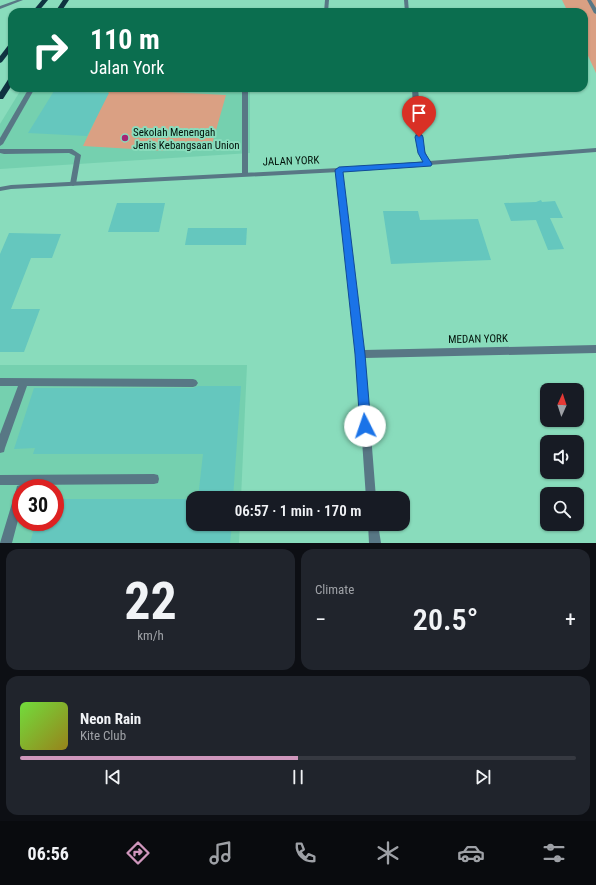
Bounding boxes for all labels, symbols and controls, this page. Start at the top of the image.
text: 110 m [90,23,160,56]
icon: right [24,24,76,76]
text: Jalan York [90,57,164,78]
pin [402,96,436,137]
icon: arrive [408,102,430,124]
place label: Sekolah Menengah Jenis Kebangsaan Union [133,126,240,152]
marker: Sekolah Menengah Jenis Kebangsaan Union [120,133,130,143]
street label: JALAN YORK [262,154,320,168]
street label: MEDAN YORK [448,332,508,346]
north arrow [540,383,584,427]
map controls [540,383,584,531]
position arrow [344,405,386,447]
button: sound [540,435,584,479]
speed limit sign: 30 [12,479,64,531]
button: search [540,487,584,531]
text: 06:57 · 1 min · 170 m [235,502,361,520]
text: 22 [124,571,177,632]
text: Climate [315,582,354,597]
text: 20.5° [413,602,478,637]
text: − [315,607,326,632]
text: + [565,607,576,632]
text: km/h [137,628,164,643]
text: Neon Rain [80,710,141,728]
text: Kite Club [80,728,126,743]
icon: previous [102,766,124,788]
icon: pause [287,766,309,788]
icon: next [472,766,494,788]
icon: directions [124,839,152,867]
icon: music [207,839,235,867]
icon: phone [291,839,319,867]
icon: climate [374,839,402,867]
icon: car [457,839,485,867]
icon: filters [540,839,568,867]
text: 06:56 [28,843,69,864]

